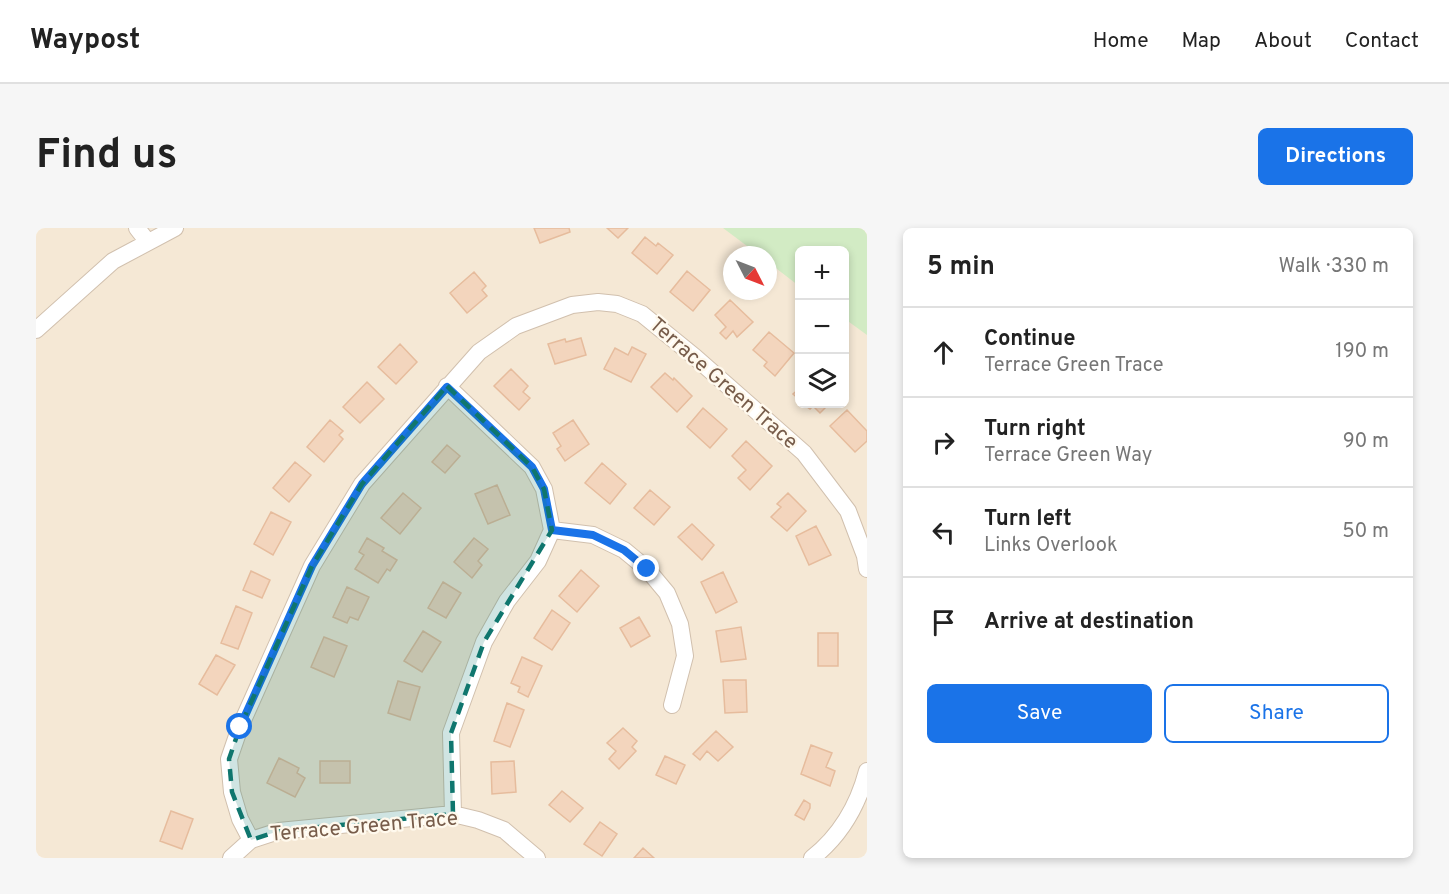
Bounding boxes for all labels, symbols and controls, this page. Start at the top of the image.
text: Waypost [30,23,140,59]
text: Home [1093,28,1149,55]
text: Map [1182,28,1221,55]
text: About [1254,28,1312,55]
text: Contact [1345,28,1419,55]
button: Directions [1258,128,1413,185]
text: Find us [36,130,177,183]
north arrow [723,246,777,300]
map controls [795,246,849,408]
button: + [795,246,849,300]
text: 5 min [927,251,995,284]
text: Walk · 330 m [1279,254,1389,280]
button: − [795,300,849,354]
street label: Terrace Green Trace [643,312,803,456]
text: Continue [984,326,1075,353]
icon: ahead [927,336,960,369]
text: 190 m [1335,339,1389,365]
text: Terrace Green Trace [984,353,1164,379]
button: layers [795,354,849,408]
text: Turn right [984,416,1086,443]
icon: right [927,426,960,459]
text: 90 m [1343,429,1389,455]
text: Terrace Green Way [984,443,1152,469]
text: Turn left [984,506,1072,533]
icon: left [927,516,960,549]
text: 50 m [1342,519,1389,545]
text: Links Overlook [984,533,1118,559]
route end [633,555,659,581]
icon: arrive [927,606,960,639]
text: Arrive at destination [984,609,1194,636]
button: Save [927,684,1152,743]
button: Share [1164,684,1389,743]
route start [226,713,252,739]
street label: Terrace Green Trace [269,805,459,849]

